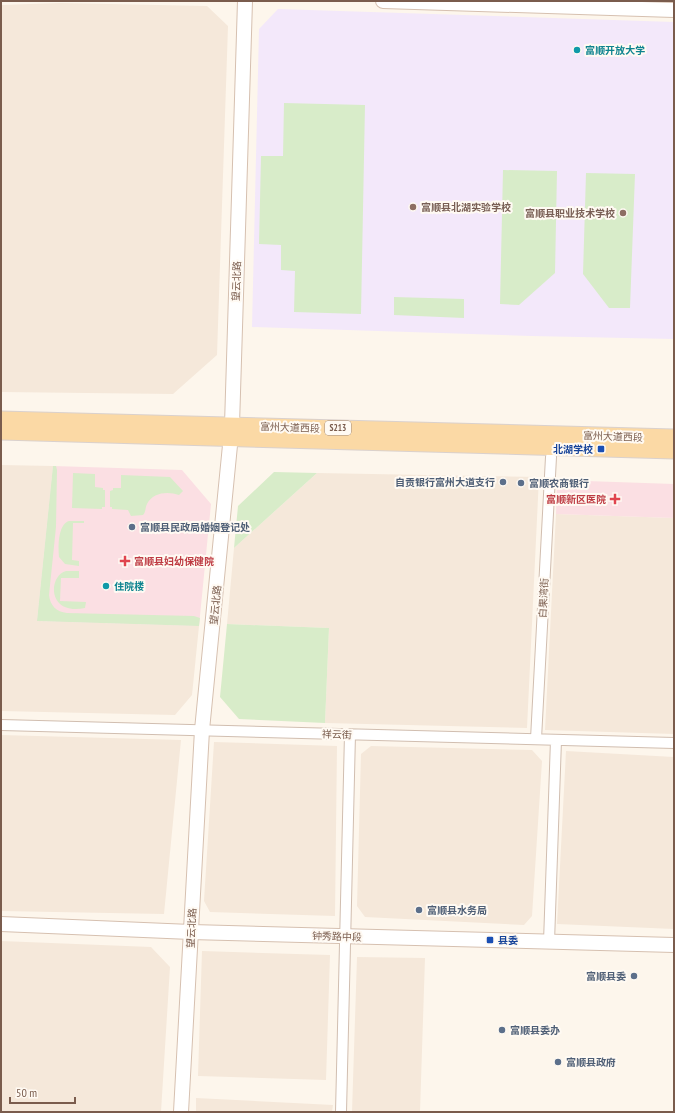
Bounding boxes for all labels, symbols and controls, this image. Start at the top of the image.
place label: 富顺开放大学 [585,44,645,57]
marker: 富顺开放大学 [572,45,582,55]
place label: 富顺县北湖实验学校 [421,201,511,214]
marker: 富顺县北湖实验学校 [408,202,418,212]
place label: 富顺县职业技术学校 [525,207,615,220]
marker: 富顺县职业技术学校 [618,208,628,218]
street label: 望云北路 [229,261,244,301]
street label: 富州大道西段 [260,420,320,435]
road number: S213 [325,421,351,435]
street label: 富州大道西段 [583,429,643,444]
place label: 北湖学校 [553,443,593,456]
marker: 北湖学校 [596,444,606,454]
place label: 自贡银行富州大道支行 [395,476,495,489]
marker: 自贡银行富州大道支行 [498,477,508,487]
place label: 富顺农商银行 [529,477,589,490]
marker: 富顺农商银行 [516,478,526,488]
place label: 富顺新区医院 [546,493,606,506]
marker: 富顺新区医院 [609,493,621,505]
place label: 富顺县民政局婚姻登记处 [140,521,250,534]
marker: 富顺县民政局婚姻登记处 [127,522,137,532]
marker: 富顺县妇幼保健院 [119,555,131,567]
place label: 富顺县妇幼保健院 [134,555,214,568]
street label: 白果湾街 [536,578,551,618]
place label: 住院楼 [114,580,144,593]
marker: 住院楼 [101,581,111,591]
street label: 望云北路 [207,584,224,626]
street label: 祥云街 [322,727,352,742]
place label: 富顺县水务局 [427,904,487,917]
marker: 富顺县水务局 [414,905,424,915]
street label: 望云北路 [184,908,199,948]
street label: 钟秀路中段 [312,929,362,944]
place label: 县委 [498,934,518,947]
marker: 县委 [485,935,495,945]
place label: 富顺县委 [586,970,626,983]
marker: 富顺县委 [629,971,639,981]
place label: 富顺县委办 [510,1024,560,1037]
marker: 富顺县委办 [497,1025,507,1035]
place label: 富顺县政府 [566,1056,616,1069]
marker: 富顺县政府 [553,1057,563,1067]
scale bar [10,1079,75,1105]
text: 50 m [16,1085,37,1100]

